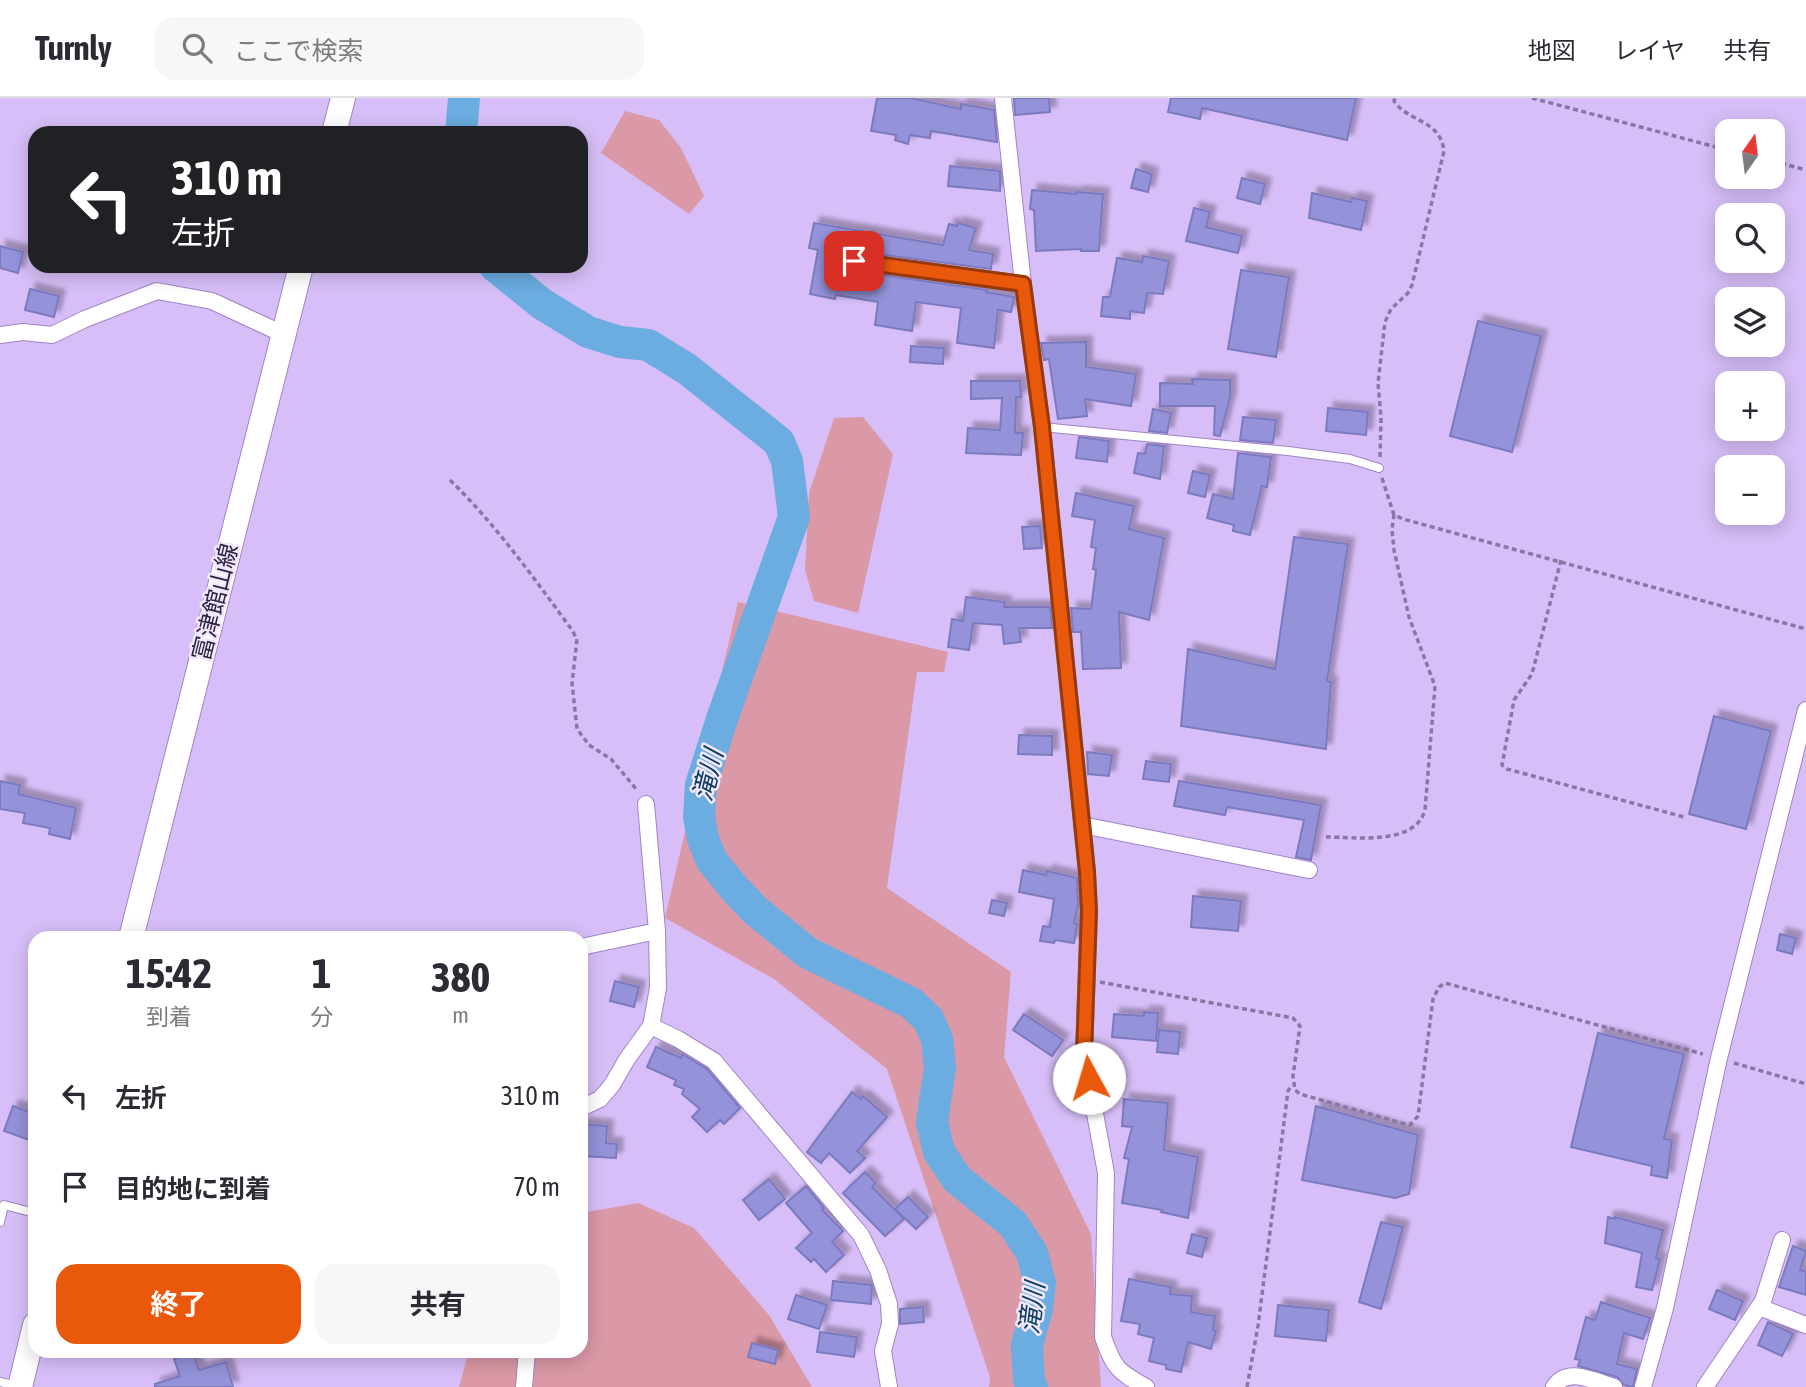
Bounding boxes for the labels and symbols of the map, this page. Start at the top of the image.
north arrow [1715,119,1785,189]
pin [824,231,884,291]
street label: 富津館山線 [187,541,243,663]
water label: 滝川 [687,743,730,804]
position arrow [1052,1041,1126,1115]
water label: 滝川 [1014,1277,1050,1336]

